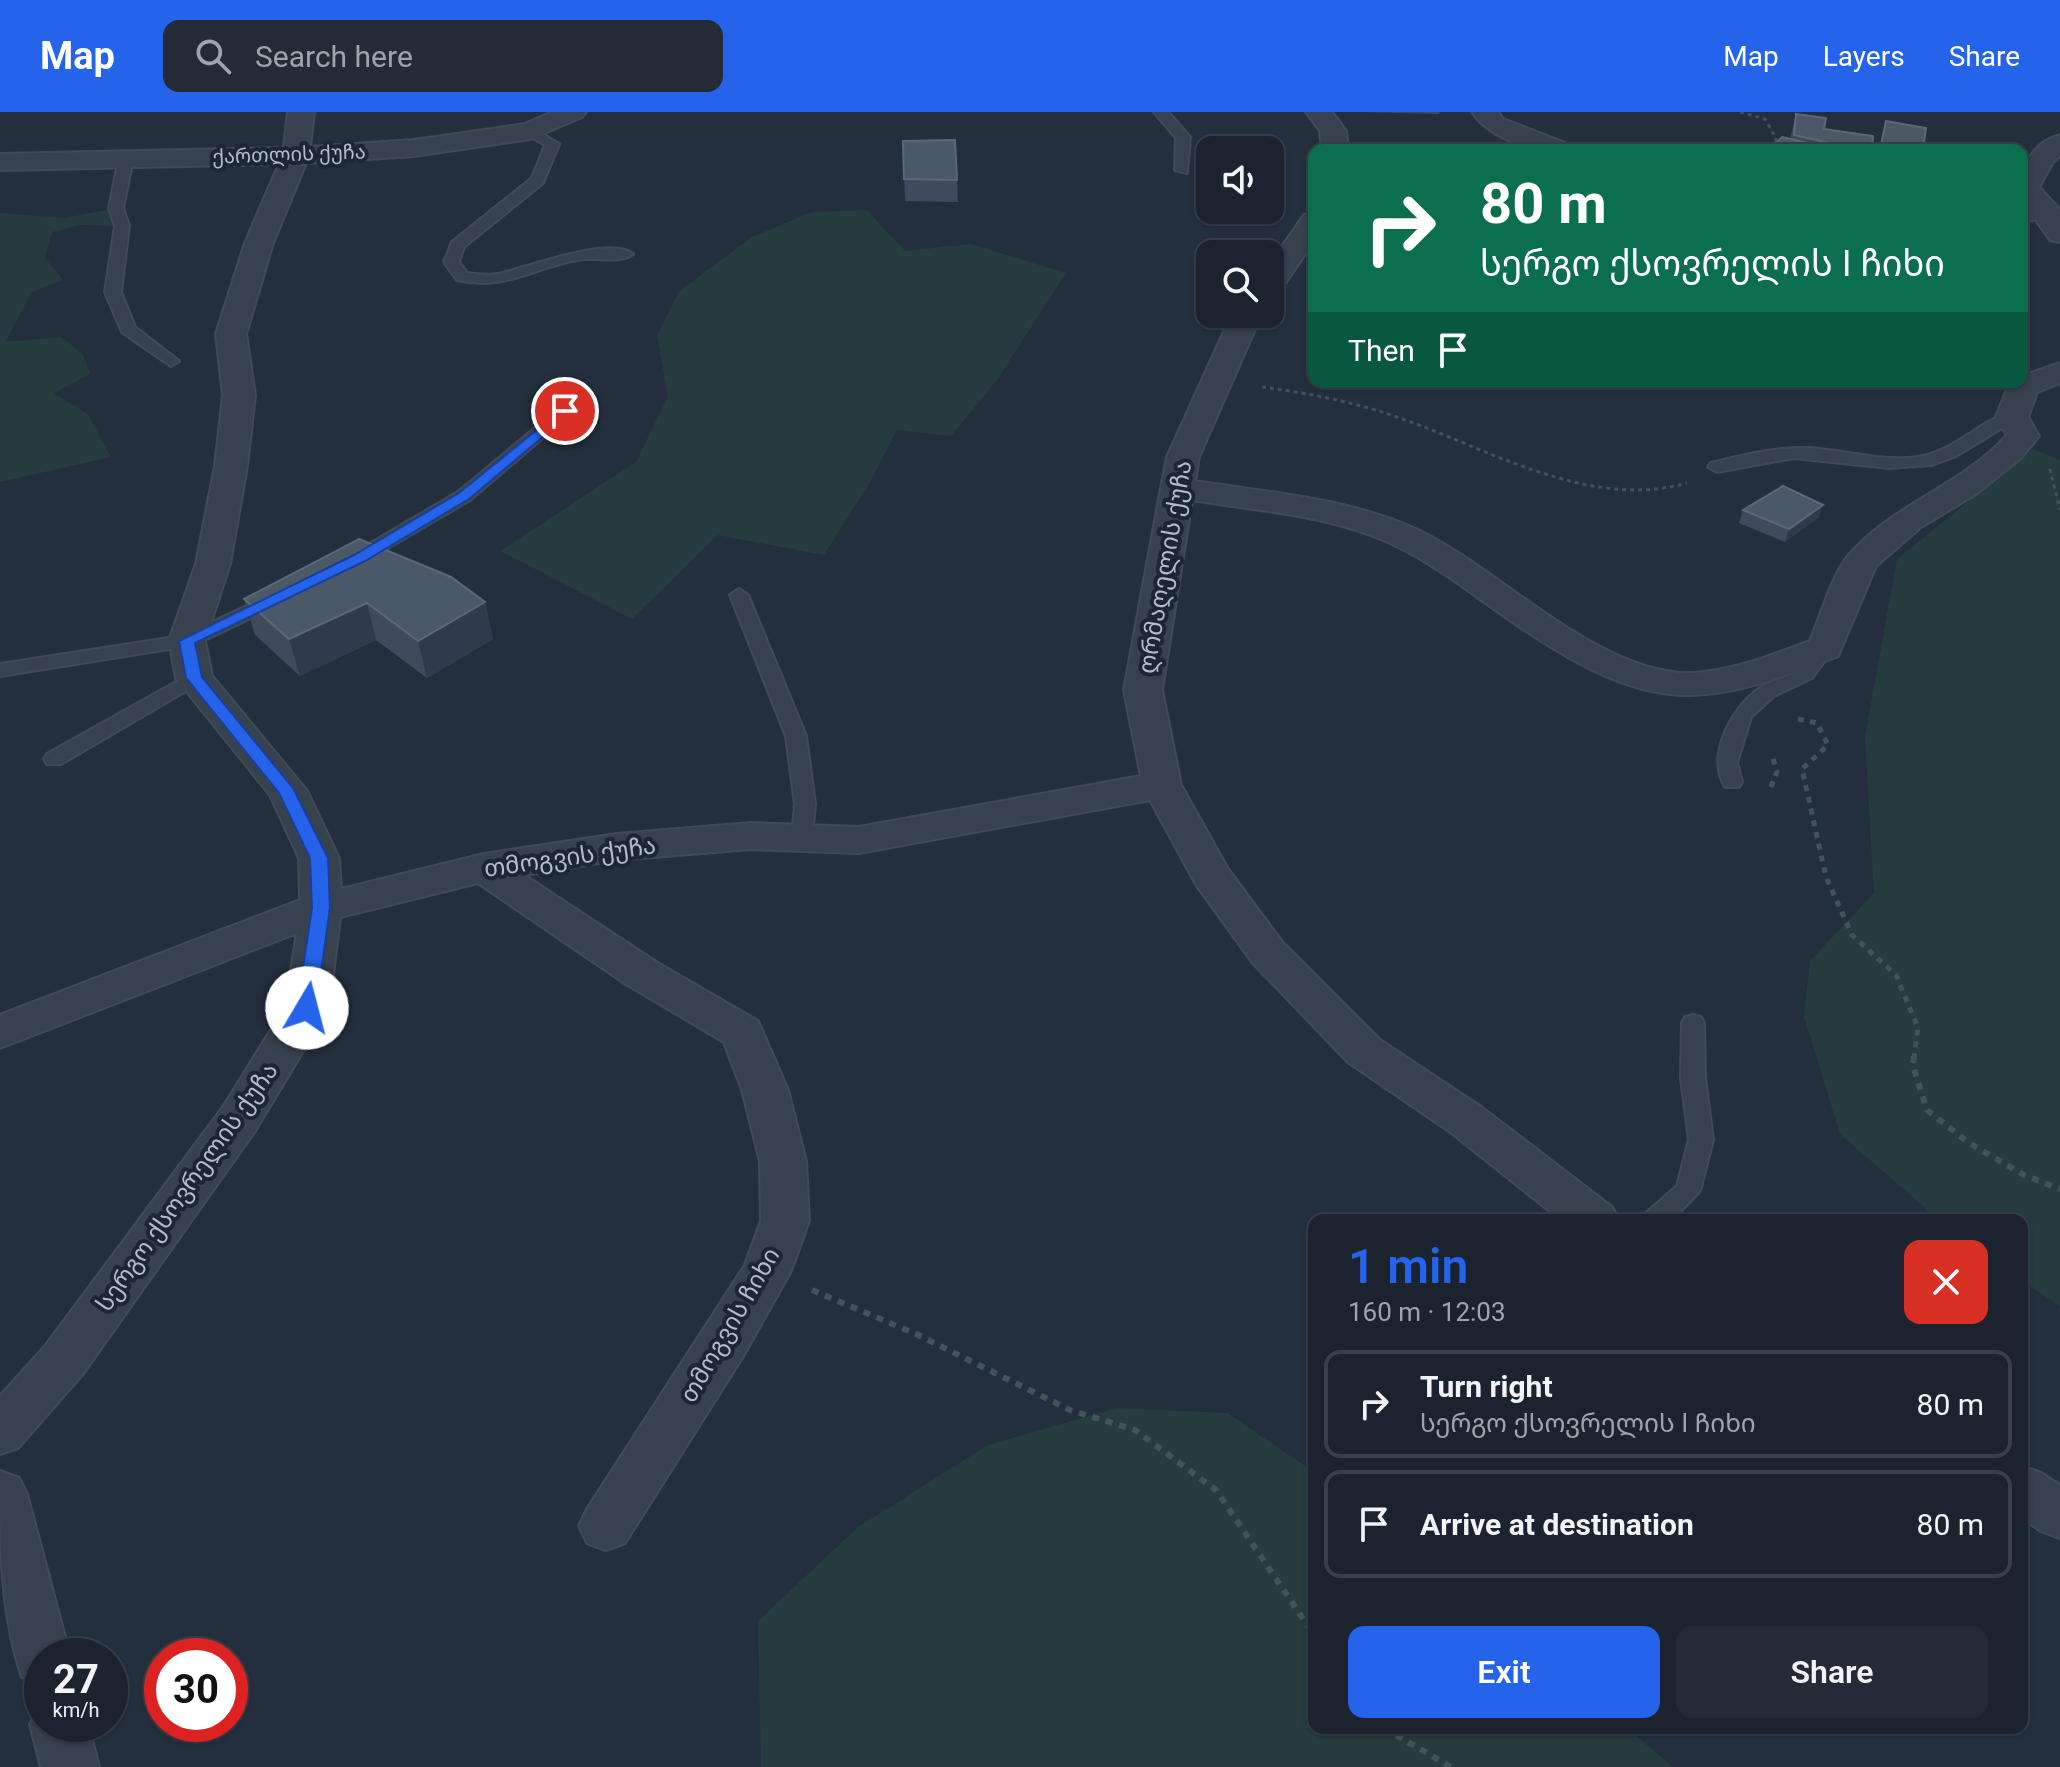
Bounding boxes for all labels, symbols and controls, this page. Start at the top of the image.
search box [163,20,723,92]
text: Map [40,34,115,78]
icon: search [191,34,235,78]
text: Search here [255,39,413,74]
text: Map [1723,40,1779,73]
text: Layers [1823,40,1905,73]
text: Share [1949,40,2020,73]
map controls [1196,136,1284,328]
button: sound [1196,136,1284,224]
street label: ქართლის ქუჩა [212,139,366,170]
text: 80 m [1480,171,1607,237]
icon: right [1348,176,1452,280]
button: search [1196,240,1284,328]
text: სერგო ქსოვრელის I ჩიხი [1480,243,1945,285]
icon: arrive [1431,328,1475,372]
text: Then [1348,333,1415,368]
pin [531,377,599,445]
icon: arrive [543,389,587,433]
street label: ღრმაღელის ქუჩა [1132,458,1199,676]
street label: თმოგვის ქუჩა [482,831,658,883]
position arrow [265,966,349,1050]
street label: სერგო ქსოვრელის ქუჩა [90,1057,284,1317]
text: 1 min [1348,1238,1468,1295]
button: close [1904,1240,1988,1324]
street label: თმოგვის ჩიხი [674,1243,786,1407]
text: 160 m · 12:03 [1348,1297,1506,1327]
text: Turn right [1420,1369,1553,1404]
icon: right [1352,1382,1396,1426]
text: 80 m [1917,1387,1984,1422]
text: სერგო ქსოვრელის I ჩიხი [1420,1408,1756,1438]
icon: arrive [1352,1502,1396,1546]
text: Arrive at destination [1420,1507,1694,1542]
text: 80 m [1917,1507,1984,1542]
button: Exit [1348,1626,1660,1718]
button: Share [1676,1626,1988,1718]
speed limit sign: 30 [144,1638,248,1742]
text: 27 [53,1656,99,1703]
text: km/h [53,1698,99,1722]

